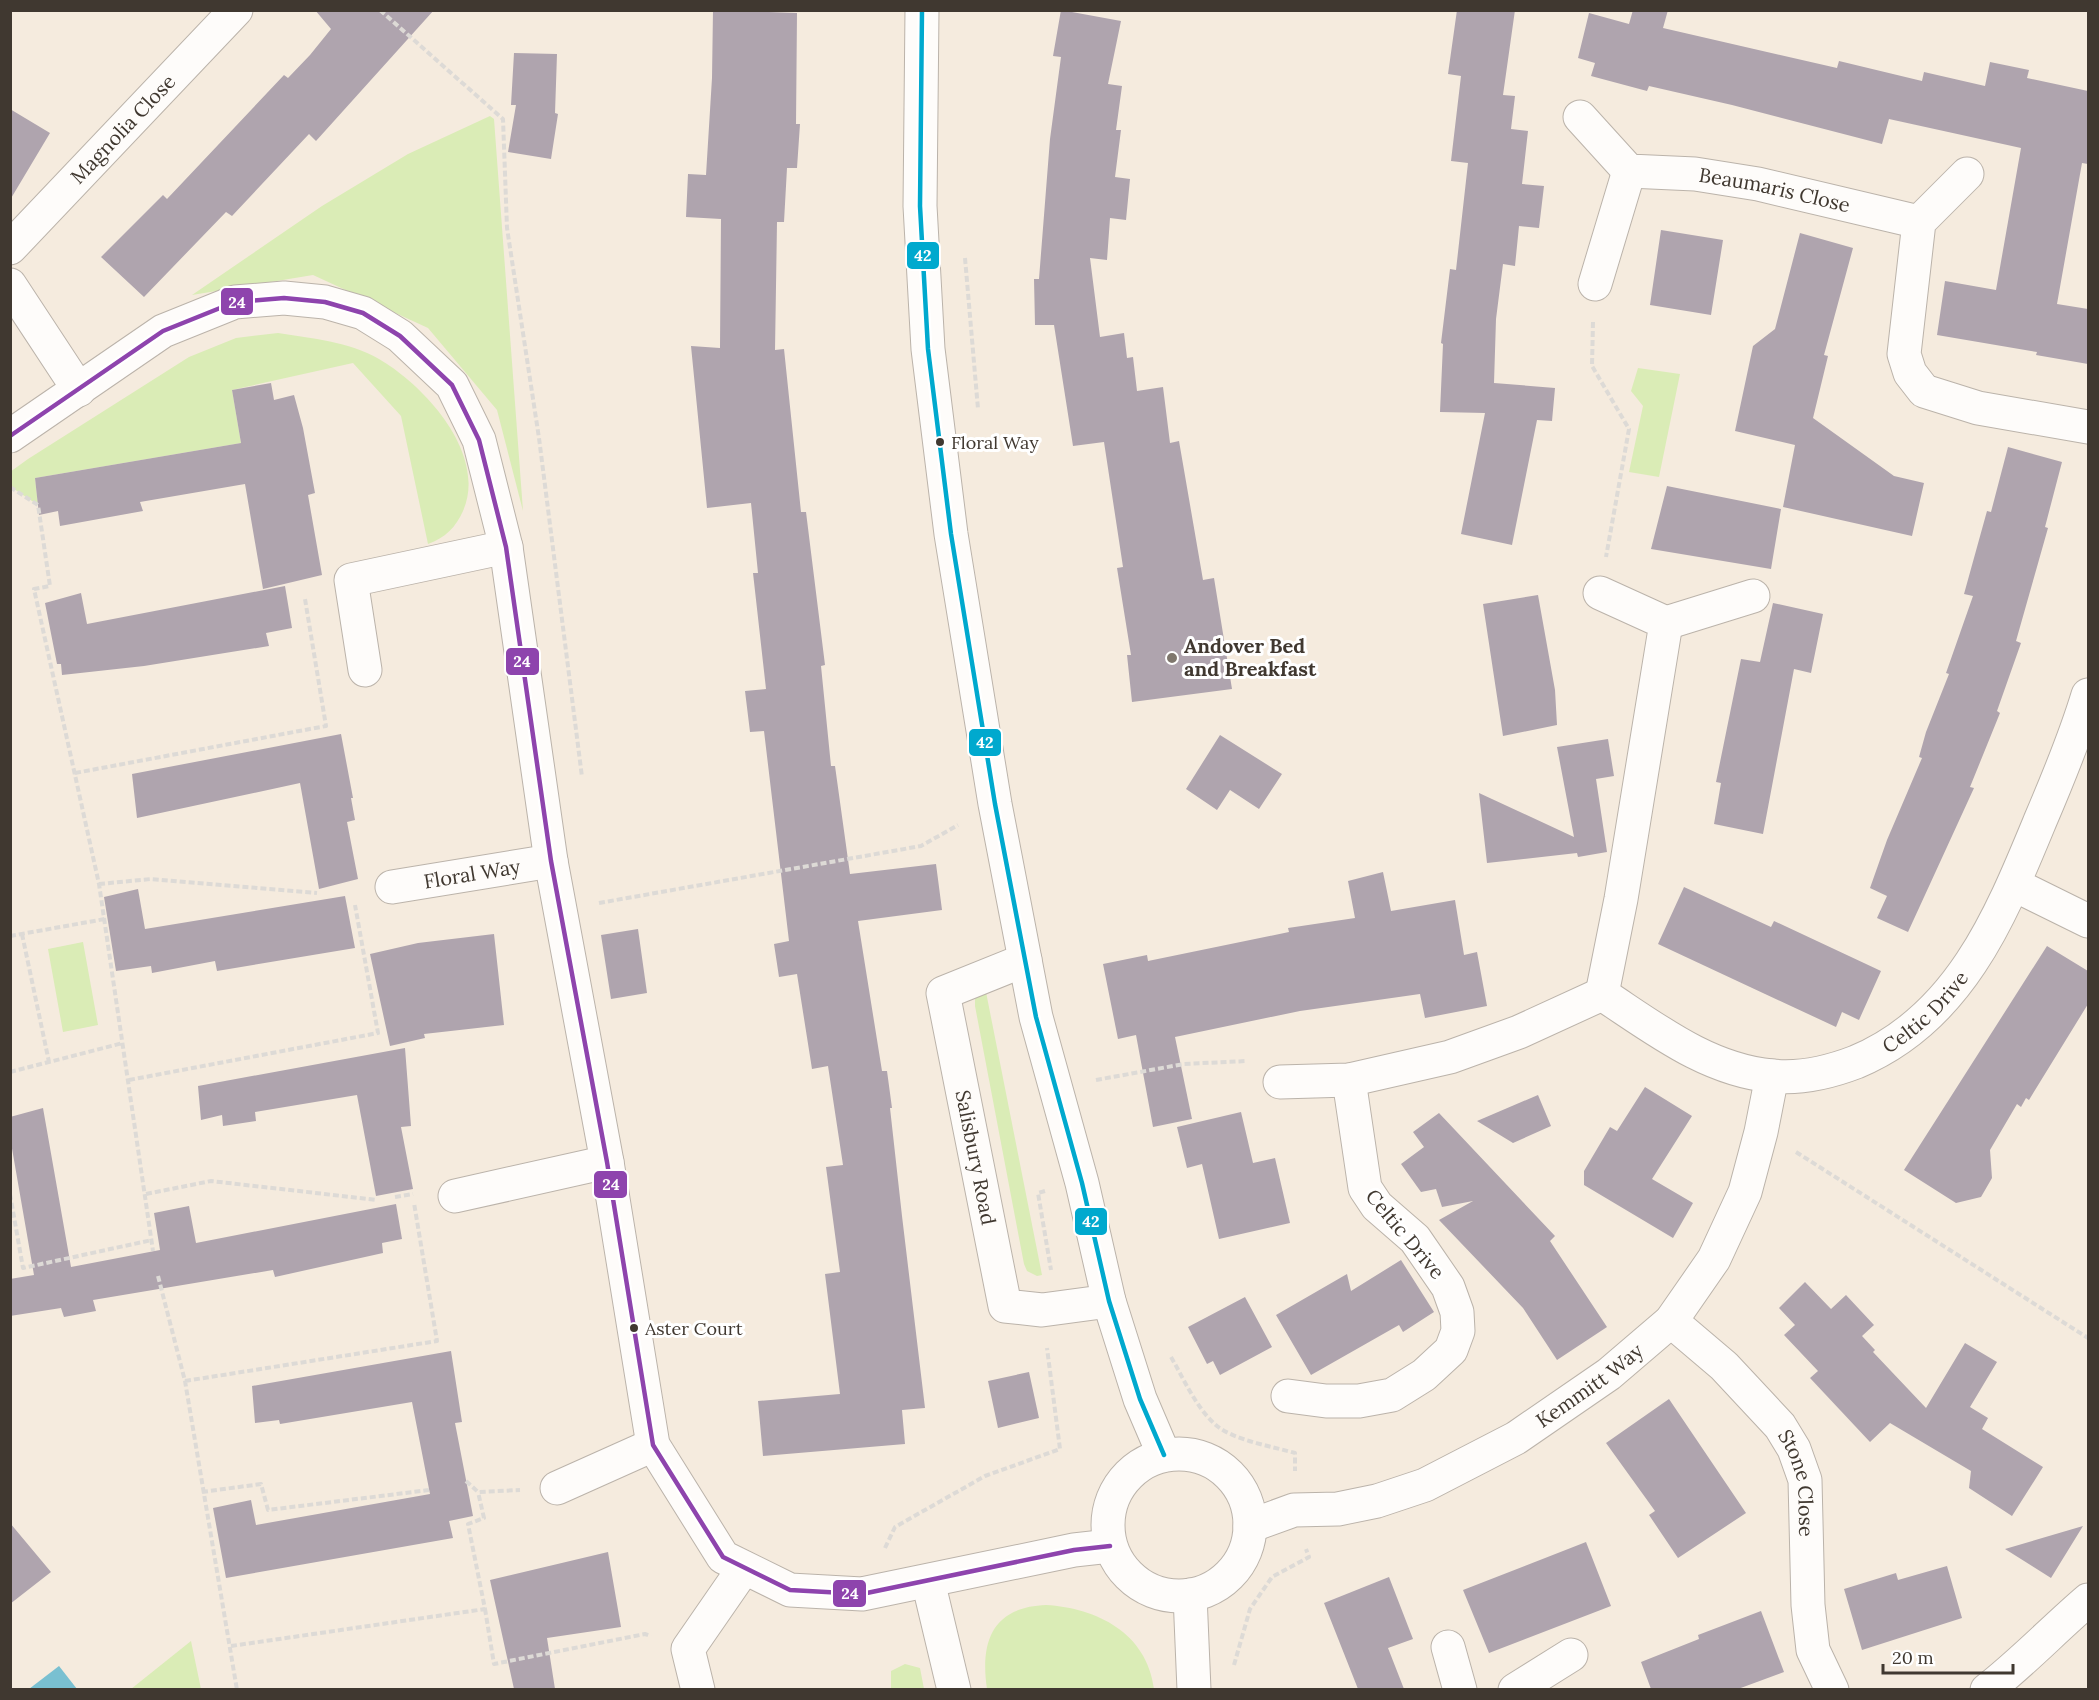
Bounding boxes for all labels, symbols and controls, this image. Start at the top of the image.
street label: Magnolia Close [65,69,180,189]
street label: Beaumaris Close [1697,162,1853,217]
line badge: 42 [906,241,940,270]
text: 42 [914,245,932,265]
line badge: 24 [220,287,254,316]
text: 24 [228,292,246,312]
place label: Floral Way [951,431,1039,454]
marker: Floral Way [934,436,946,448]
place label: Andover Bed and Breakfast [1184,633,1317,681]
line badge: 24 [505,647,540,676]
text: 24 [513,651,531,671]
marker: Andover Bed and Breakfast [1165,651,1179,665]
line badge: 42 [968,728,1002,757]
text: 42 [976,732,994,752]
street label: Floral Way [422,853,522,894]
street label: Celtic Drive [1877,966,1973,1058]
street label: Salisbury Road [951,1088,1002,1227]
line badge: 24 [593,1170,628,1199]
text: 24 [602,1174,620,1194]
street label: Celtic Drive [1361,1184,1450,1284]
line badge: 42 [1074,1207,1108,1236]
text: 42 [1082,1211,1100,1231]
place label: Aster Court [644,1317,743,1340]
marker: Aster Court [628,1322,640,1334]
street label: Kemmitt Way [1531,1337,1648,1433]
street label: Stone Close [1773,1425,1819,1537]
line badge: 24 [832,1579,867,1608]
text: 24 [841,1583,859,1603]
scale bar [1883,1637,2014,1675]
text: 20 m [1892,1646,1934,1669]

